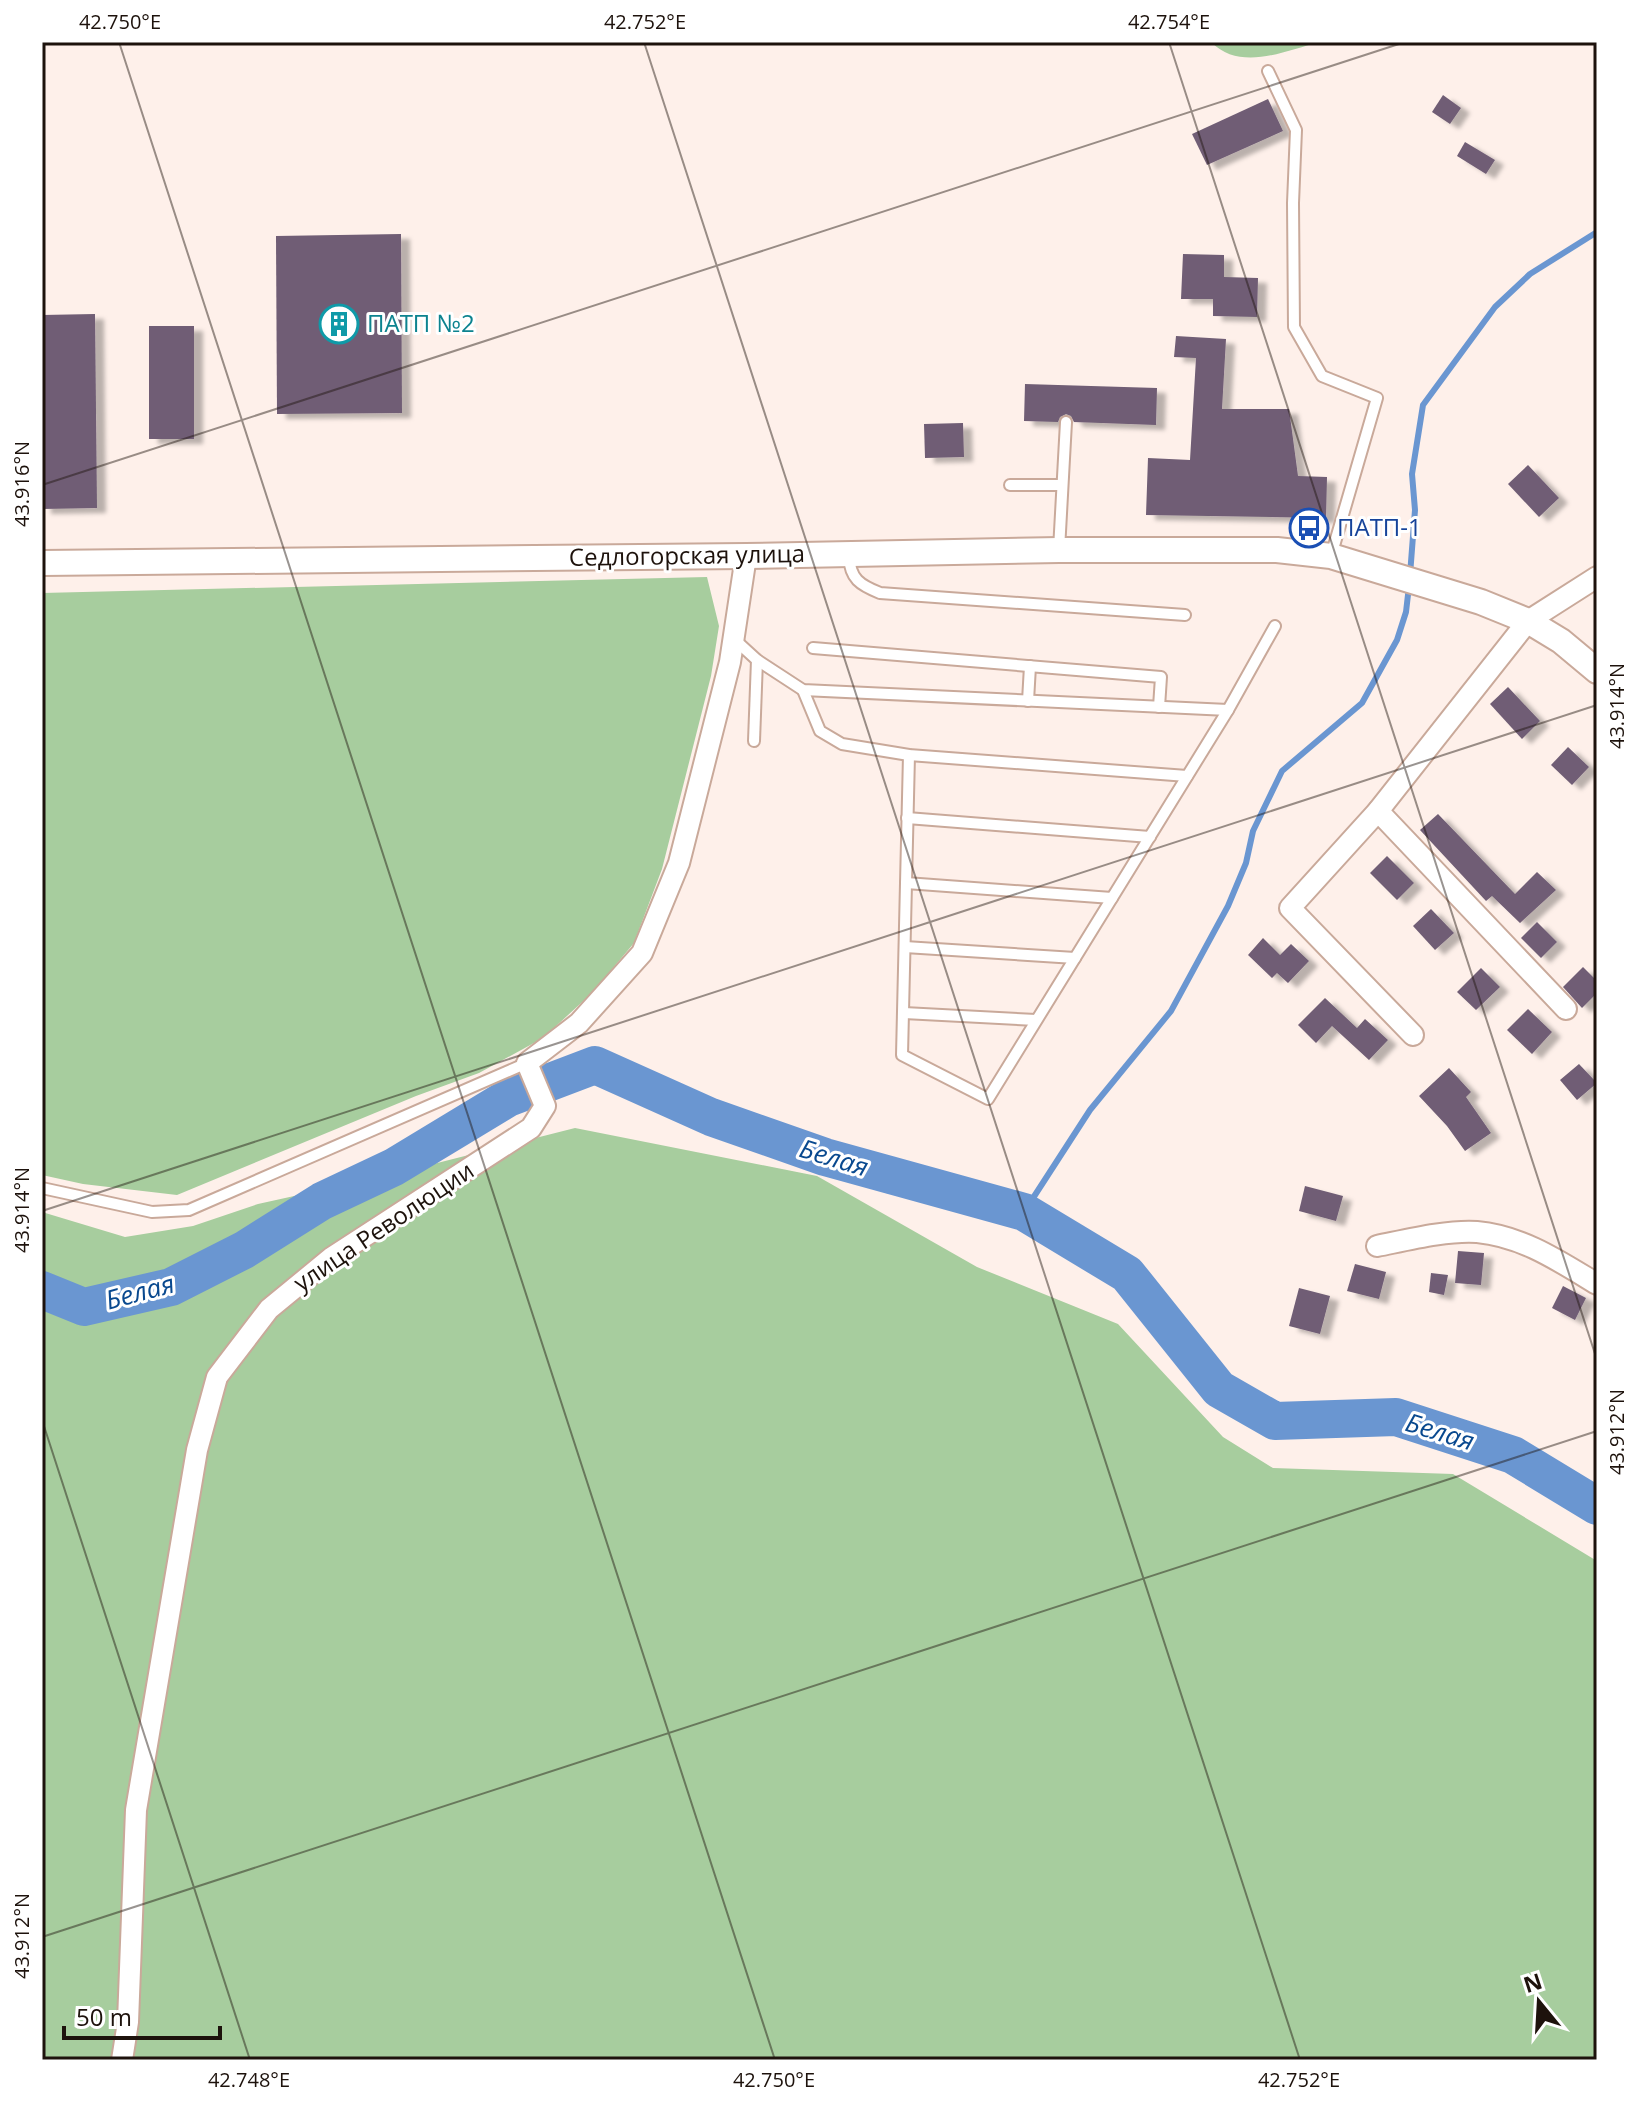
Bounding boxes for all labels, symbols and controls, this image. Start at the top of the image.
text: 42.750°E [79,8,161,35]
text: 42.752°E [604,8,686,35]
text: 42.754°E [1128,8,1210,35]
building icon: ПАТП №2 [318,303,360,345]
place label: ПАТП №2 [367,306,475,339]
text: 43.916°N [8,441,35,527]
bus stop icon: ПАТП-1 [1288,507,1330,549]
place label: ПАТП-1 [1337,510,1422,543]
street label: Седлогорская улица [569,536,805,573]
text: 43.914°N [1603,663,1630,749]
water label: Белая [796,1130,873,1185]
street label: улица Революции [287,1153,480,1298]
text: 43.914°N [8,1167,35,1253]
water label: Белая [101,1265,178,1317]
text: 43.912°N [1603,1389,1630,1475]
water label: Белая [1402,1404,1479,1459]
text: 43.912°N [8,1893,35,1979]
north arrow [1499,1962,1579,2042]
text: N [1519,1965,1546,1999]
scale bar [64,1990,220,2040]
text: 50 m [76,2000,132,2033]
text: 42.748°E [208,2066,290,2093]
text: 42.750°E [733,2066,815,2093]
text: 42.752°E [1258,2066,1340,2093]

